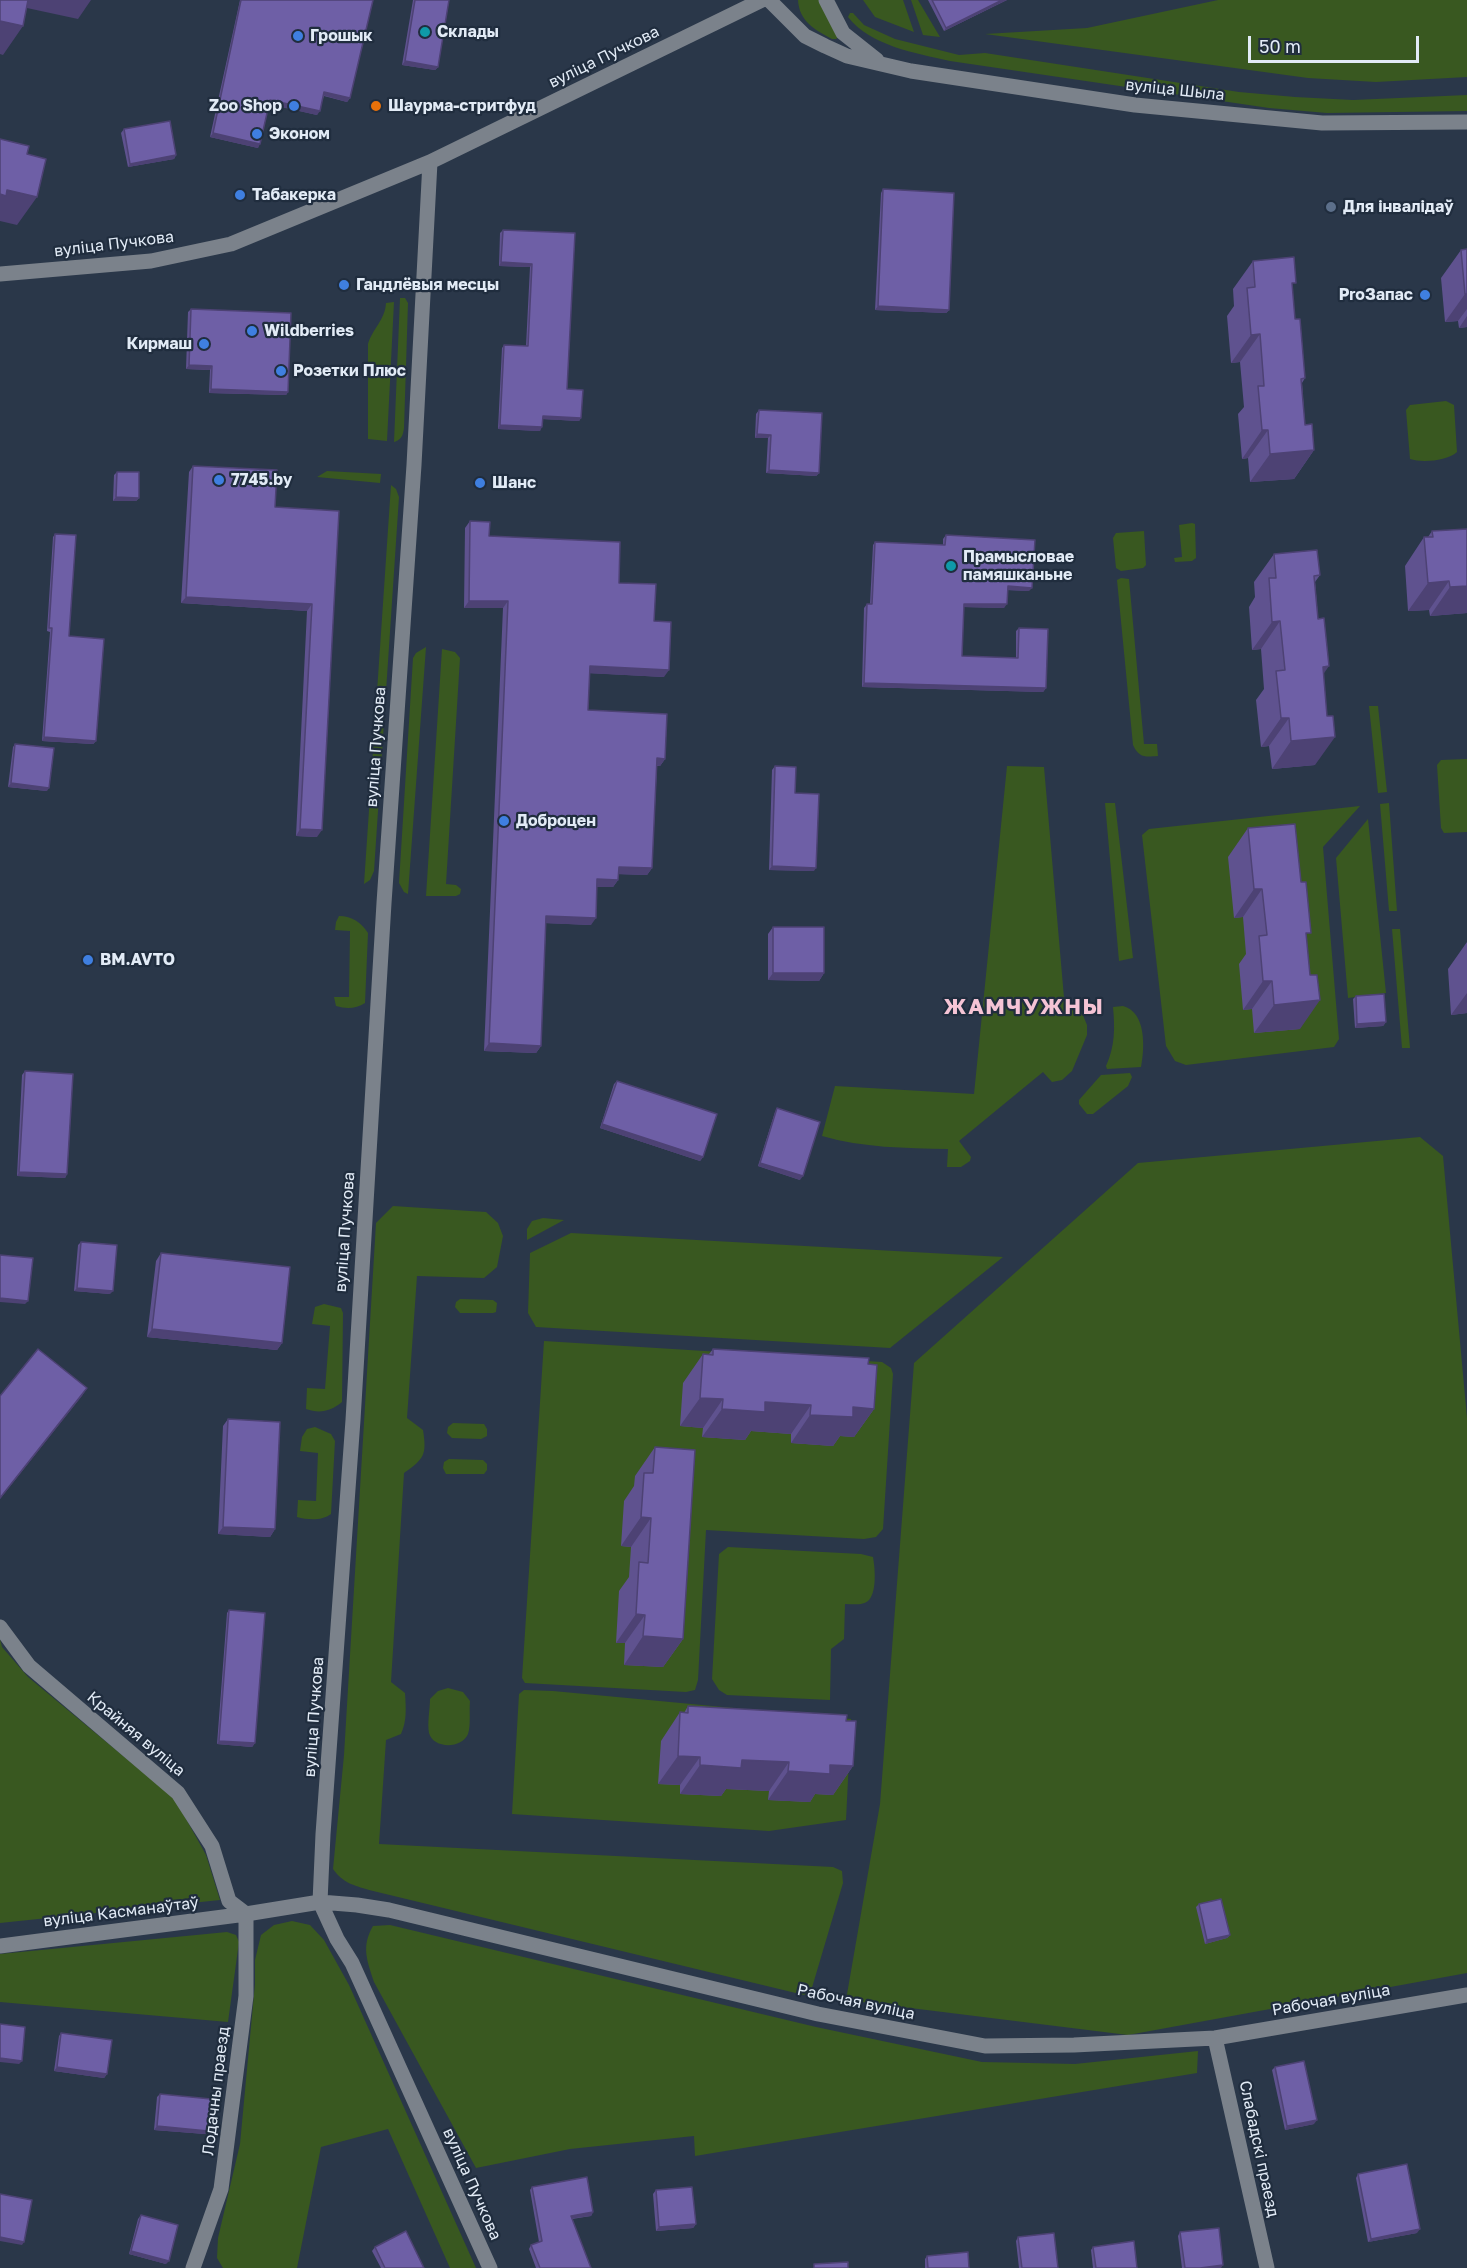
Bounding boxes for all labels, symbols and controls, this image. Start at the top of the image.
place label: Склады [437,22,499,42]
street label: вуліца Пучкова [546,22,662,92]
scale bar [1251,24,1422,62]
marker: Склады [418,25,432,39]
place label: Грошык [310,26,373,46]
marker: Грошык [291,29,305,43]
text: 50 m [1259,35,1301,57]
street label: вуліца Шыла [1124,75,1226,105]
place label: Zoo Shop [209,96,282,116]
place label: Шаурма-стритфуд [388,96,536,116]
marker: Zoo Shop [287,99,301,113]
marker: Шаурма-стритфуд [369,99,383,113]
place label: Эконом [269,124,330,144]
marker: Эконом [250,127,264,141]
place label: Табакерка [252,185,336,205]
marker: Табакерка [233,188,247,202]
place label: Для інвалідаў [1343,197,1454,217]
marker: Для інвалідаў [1324,200,1338,214]
street label: вуліца Пучкова [53,227,175,261]
place label: Гандлёвыя месцы [356,275,499,295]
marker: Гандлёвыя месцы [337,278,351,292]
place label: ProЗапас [1339,285,1413,305]
marker: ProЗапас [1418,288,1432,302]
place label: Wildberries [264,321,354,341]
marker: Wildberries [245,324,259,338]
place label: Кирмаш [126,334,192,354]
marker: Кирмаш [197,337,211,351]
place label: Розетки Плюс [293,361,406,381]
marker: Розетки Плюс [274,364,288,378]
place label: 7745.by [231,470,292,490]
marker: 7745.by [212,473,226,487]
place label: Шанс [492,473,536,493]
marker: Шанс [473,476,487,490]
place label: Прамысловае памяшканьне [963,547,1074,585]
marker: Прамысловае памяшканьне [944,559,958,573]
street label: вуліца Пучкова [362,686,390,808]
place label: Доброцен [516,811,596,831]
marker: Доброцен [497,814,511,828]
place label: BM.AVTO [100,950,175,970]
marker: BM.AVTO [81,953,95,967]
district label: ЖАМЧУЖНЫ [944,994,1104,1020]
street label: вуліца Пучкова [331,1171,359,1293]
street label: вуліца Пучкова [300,1656,328,1778]
street label: Крайняя вуліца [83,1687,189,1781]
street label: вуліца Касманаўтаў [42,1893,200,1931]
street label: Рабочая вуліца [795,1980,917,2024]
street label: Рабочая вуліца [1270,1980,1392,2020]
street label: Лодачны праезд [199,2025,233,2157]
street label: Слабадскі праезд [1235,2079,1283,2219]
street label: вуліца Пучкова [439,2125,505,2243]

